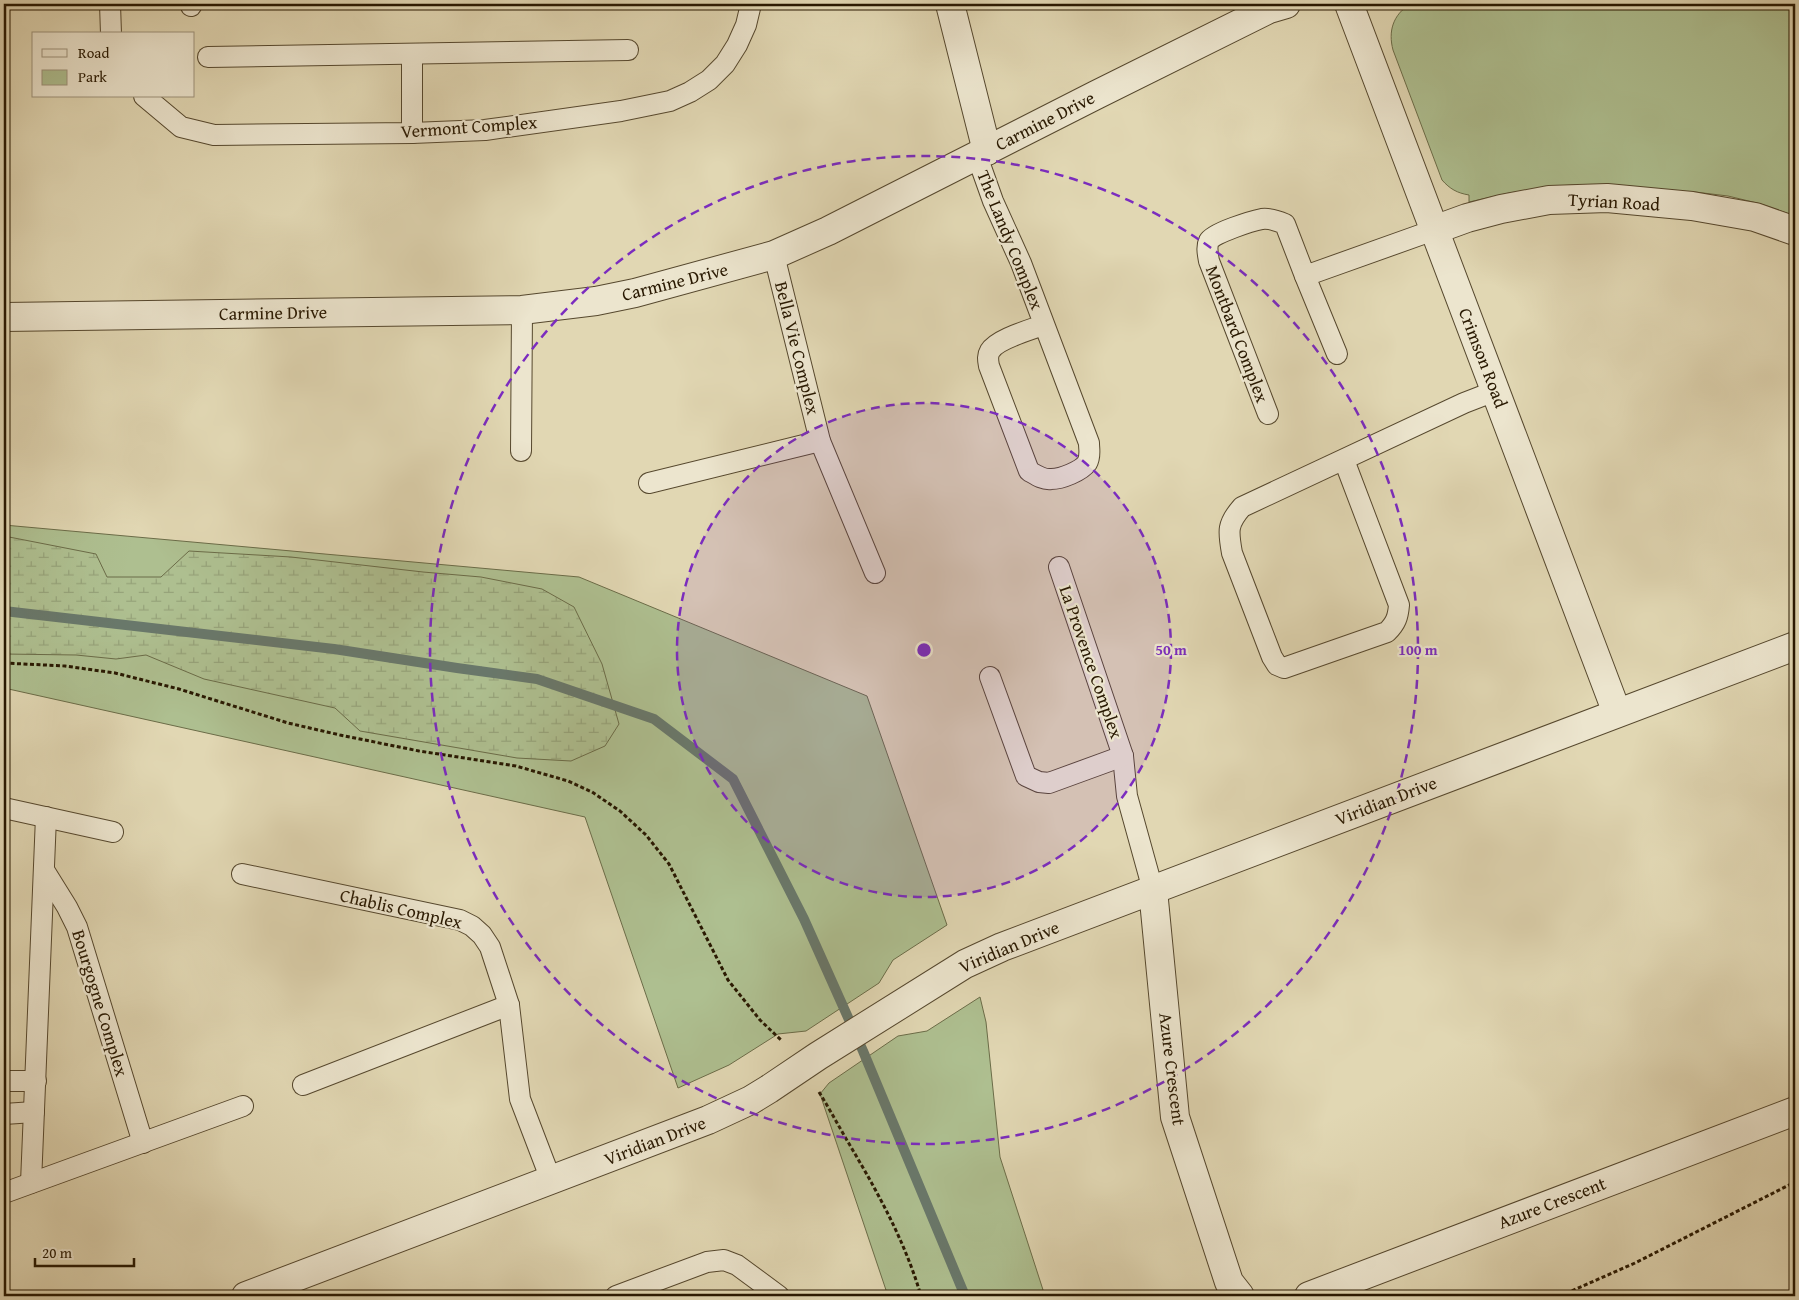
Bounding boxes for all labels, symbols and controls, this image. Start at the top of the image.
legend [32,32,195,98]
text: Road [78,42,109,63]
text: Park [78,66,107,87]
street label: Carmine Drive [990,84,1099,157]
street label: Vermont Complex [400,108,539,145]
street label: The Landy Complex [970,166,1051,314]
street label: Tyrian Road [1567,186,1661,217]
street label: Carmine Drive [619,255,731,308]
street label: Montbard Complex [1199,261,1276,407]
street label: Bella Vie Complex [768,279,827,418]
street label: Carmine Drive [219,298,327,327]
street label: Crimson Road [1452,304,1515,412]
street label: La Provence Complex [1053,582,1131,743]
text: 50 m [1155,639,1187,660]
text: 100 m [1398,639,1438,660]
centre of rings [915,641,933,659]
street label: Viridian Drive [1331,769,1441,832]
street label: Chablis Complex [337,881,466,936]
street label: Viridian Drive [954,913,1063,980]
street label: Bourgogne Complex [65,926,136,1080]
street label: Azure Crescent [1152,1011,1193,1128]
street label: Viridian Drive [600,1109,710,1172]
street label: Azure Crescent [1494,1169,1610,1235]
scale bar [35,1235,134,1267]
text: 20 m [42,1242,73,1263]

